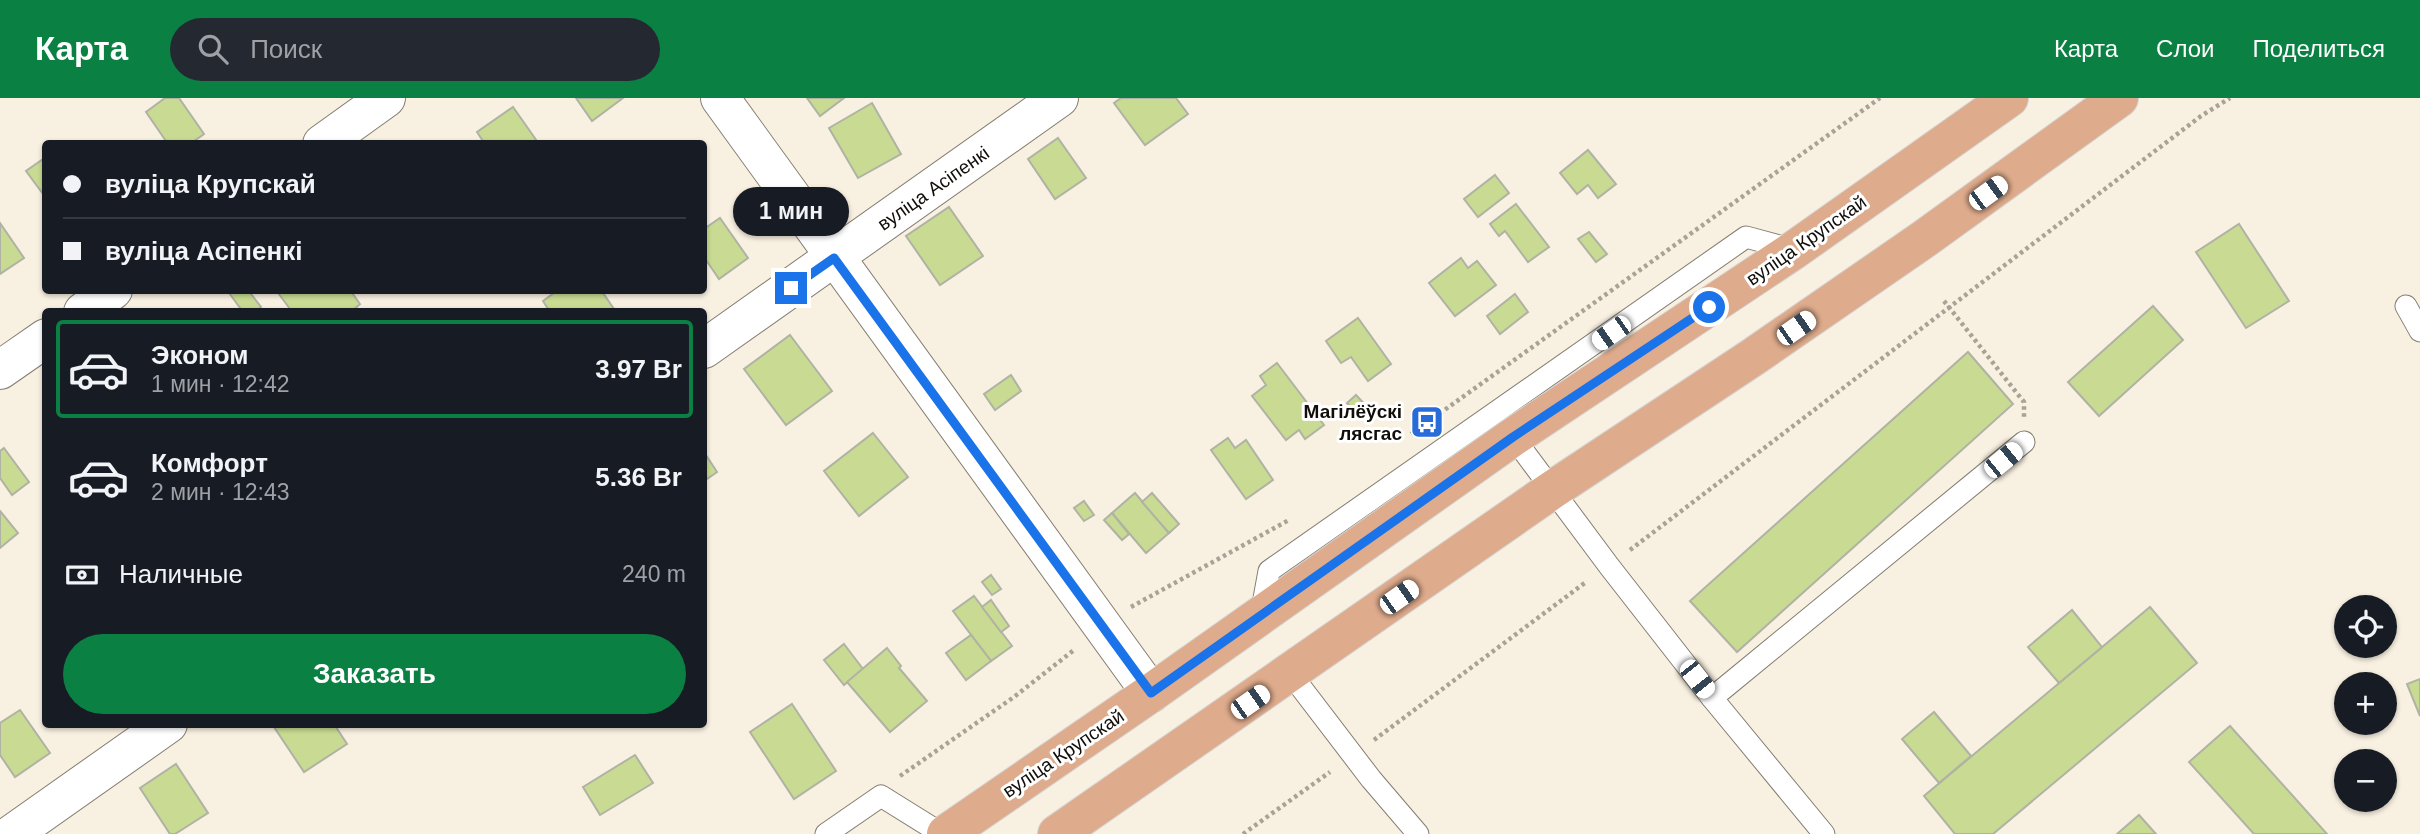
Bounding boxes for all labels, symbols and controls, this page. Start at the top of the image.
search box [170,18,660,81]
text: Карта [35,30,128,67]
icon: search [194,30,232,68]
text: Поиск [250,34,322,64]
text: Карта [2054,35,2118,62]
text: Слои [2156,35,2214,62]
text: Поделиться [2252,35,2385,62]
street label: вуліца Асіпенкі [874,142,993,235]
text: вуліца Крупскай [105,169,316,199]
car [1965,172,2012,214]
callout: 1 мин [733,186,849,236]
street label: вуліца Крупскай [1742,191,1870,290]
text: 1 мин [759,198,823,224]
text: вуліца Асіпенкі [105,236,302,266]
route end [775,272,807,304]
route start [1693,291,1725,323]
car [1773,307,1820,349]
car [1588,312,1635,354]
icon: car [67,338,130,401]
text: Эконом [151,340,249,370]
text: 3.97 Br [595,354,682,384]
text: 1 мин · 12:42 [151,371,290,397]
place label: Магілёўскі лясгас [1304,401,1402,444]
bus stop icon: Магілёўскі лясгас [1408,403,1446,441]
car [1981,439,2026,481]
icon: car [67,446,130,509]
text: Комфорт [151,448,268,478]
text: 5.36 Br [595,462,682,492]
text: 2 мин · 12:43 [151,479,290,505]
icon: cash [63,556,101,594]
text: Наличные [119,559,243,589]
text: 240 m [622,561,686,587]
car [1376,576,1423,618]
map controls [2334,595,2397,812]
button: locate [2334,595,2397,658]
button: Заказать [63,634,686,714]
car [1676,656,1719,702]
button: + [2334,672,2397,735]
car [1227,681,1274,723]
street label: вуліца Крупскай [999,705,1128,802]
button: − [2334,749,2397,812]

